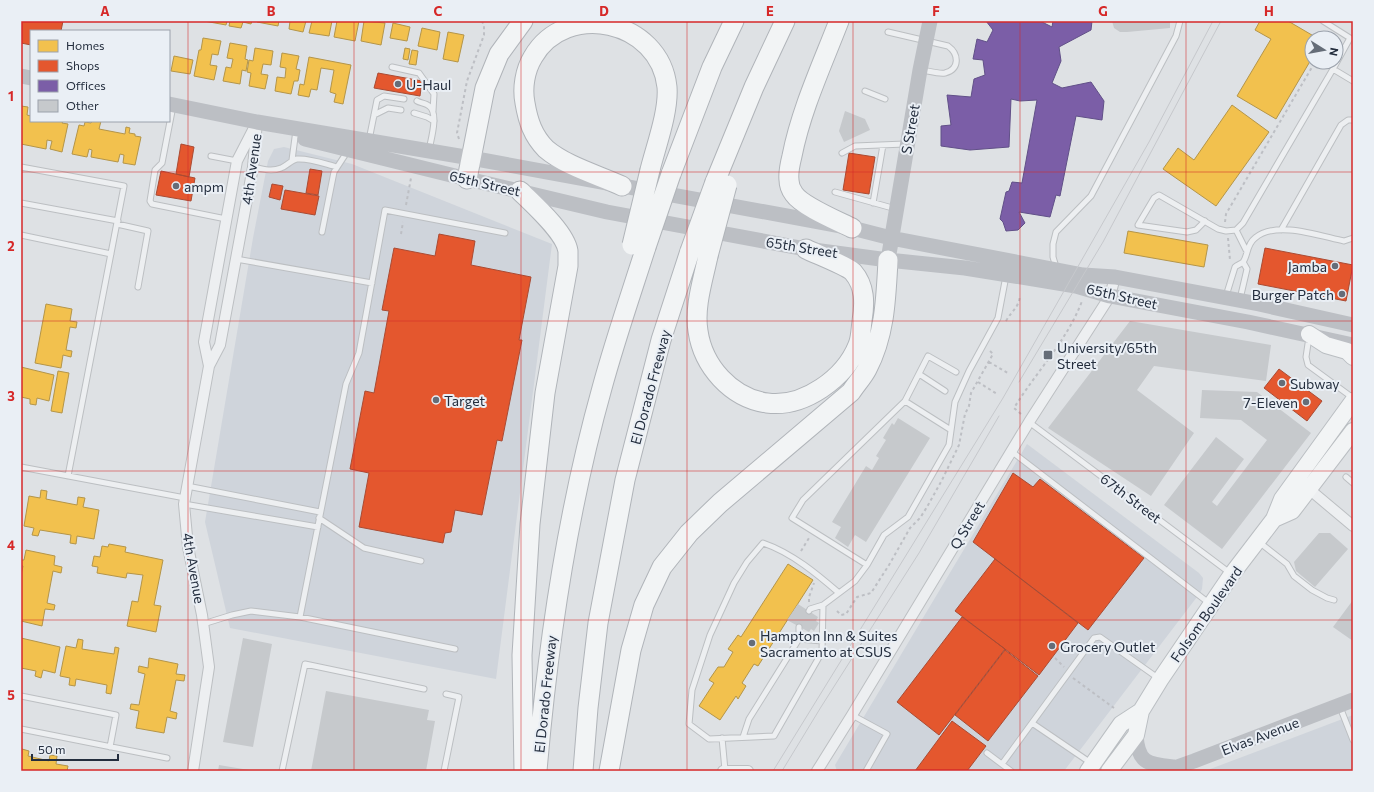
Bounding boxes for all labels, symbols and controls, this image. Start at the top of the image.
text: A [100,3,110,19]
text: B [267,3,276,19]
text: C [434,3,443,19]
text: D [599,3,609,19]
text: E [766,3,774,19]
text: F [932,3,940,19]
text: G [1098,3,1108,19]
text: H [1264,3,1274,19]
legend [30,30,170,122]
north arrow [1304,30,1344,70]
text: Homes [66,38,104,52]
text: N [1327,47,1341,57]
text: Shops [66,58,100,72]
place label: U-Haul [406,76,451,93]
text: Offices [66,78,106,92]
marker: U-Haul [393,79,403,89]
text: 1 [8,88,14,104]
text: Other [66,98,99,112]
street label: S Street [897,102,923,155]
street label: 4th Avenue [238,132,264,206]
street label: 65th Street [448,167,523,200]
place label: ampm [184,178,224,195]
marker: ampm [171,181,181,191]
street label: 65th Street [765,233,839,261]
text: 2 [7,238,15,254]
place label: Jamba [1288,258,1327,275]
marker: Jamba [1330,261,1340,271]
street label: 65th Street [1085,280,1160,313]
place label: Burger Patch [1252,286,1334,303]
marker: Burger Patch [1337,289,1347,299]
street label: El Dorado Freeway [626,328,674,446]
place label: University/65th Street [1057,339,1157,372]
marker: University/65th Street [1042,349,1054,361]
place label: Subway [1290,375,1340,392]
marker: Subway [1277,378,1287,388]
text: 3 [7,388,15,404]
place label: Target [444,392,485,409]
place label: 7-Eleven [1243,394,1298,411]
marker: Target [431,395,441,405]
marker: 7-Eleven [1301,397,1311,407]
street label: 67th Street [1097,470,1165,527]
street label: Q Street [946,497,988,552]
street label: 4th Avenue [179,531,209,605]
text: 4 [7,537,15,553]
street label: Folsom Boulevard [1167,563,1245,665]
place label: Hampton Inn & Suites Sacramento at CSUS [760,627,898,660]
street label: El Dorado Freeway [530,634,560,754]
marker: Hampton Inn & Suites Sacramento at CSUS [747,638,757,648]
place label: Grocery Outlet [1060,638,1156,655]
marker: Grocery Outlet [1047,641,1057,651]
text: 5 [7,687,15,703]
street label: Elvas Avenue [1219,713,1301,759]
scale bar [32,736,118,762]
text: 50 m [38,742,66,756]

